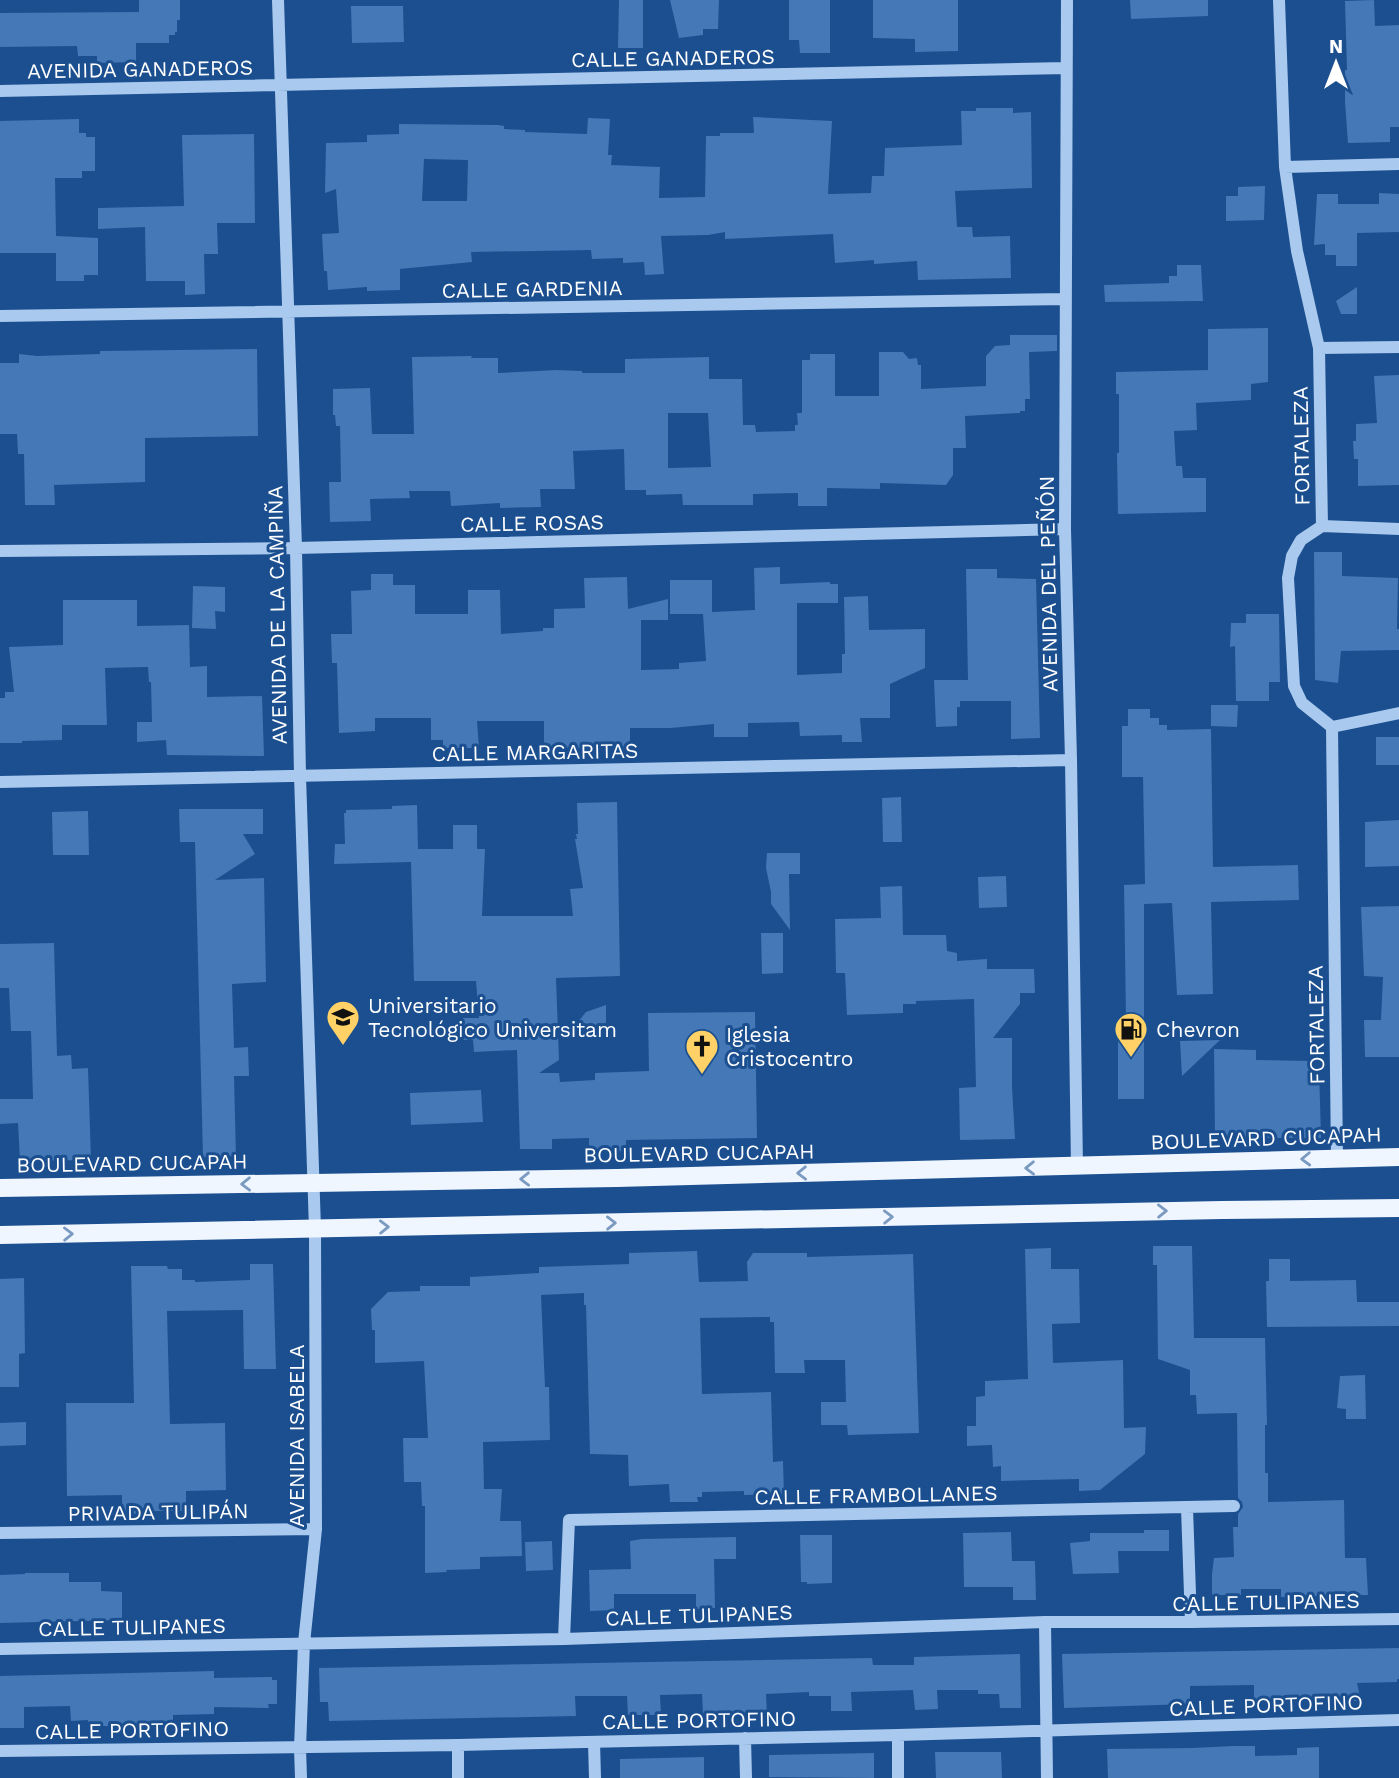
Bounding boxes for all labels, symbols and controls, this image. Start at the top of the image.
north arrow [1301,28,1371,98]
text: N [1329,35,1343,58]
street label: CALLE GANADEROS [571,44,775,72]
street label: AVENIDA GANADEROS [27,55,253,83]
street label: CALLE GARDENIA [441,275,623,303]
street label: FORTALEZA [1287,386,1315,506]
street label: AVENIDA DEL PEÑÓN [1034,476,1062,692]
street label: AVENIDA DE LA CAMPIÑA [262,485,292,745]
street label: CALLE ROSAS [460,509,604,537]
street label: CALLE MARGARITAS [431,738,639,766]
street label: FORTALEZA [1302,965,1330,1085]
place label: Universitario Tecnológico Universitam [368,993,617,1042]
school or university icon: Universitario Tecnológico Universitam [324,998,362,1047]
fuel station icon: Chevron [1112,1010,1150,1059]
place label: Chevron [1156,1017,1240,1042]
place label: Iglesia Cristocentro [726,1022,853,1071]
church icon: Iglesia Cristocentro [683,1027,721,1076]
street label: BOULEVARD CUCAPAH [1150,1121,1382,1155]
street label: BOULEVARD CUCAPAH [583,1138,815,1168]
street label: BOULEVARD CUCAPAH [16,1148,248,1178]
one-way arrow [1301,1151,1311,1167]
one-way arrow [1024,1160,1035,1176]
one-way arrow [797,1166,808,1181]
one-way arrow [519,1171,529,1187]
one-way arrow [240,1176,251,1191]
one-way arrow [1157,1203,1168,1219]
one-way arrow [882,1209,893,1224]
one-way arrow [606,1215,617,1230]
one-way arrow [378,1220,389,1235]
one-way arrow [63,1226,74,1242]
street label: AVENIDA ISABELA [284,1344,309,1527]
street label: CALLE FRAMBOLLANES [754,1480,998,1510]
street label: PRIVADA TULIPÁN [67,1498,249,1526]
street label: CALLE TULIPANES [1172,1588,1360,1616]
street label: CALLE TULIPANES [605,1599,793,1631]
street label: CALLE TULIPANES [38,1613,226,1641]
street label: CALLE PORTOFINO [1169,1689,1363,1721]
street label: CALLE PORTOFINO [602,1706,796,1734]
street label: CALLE PORTOFINO [35,1716,229,1744]

